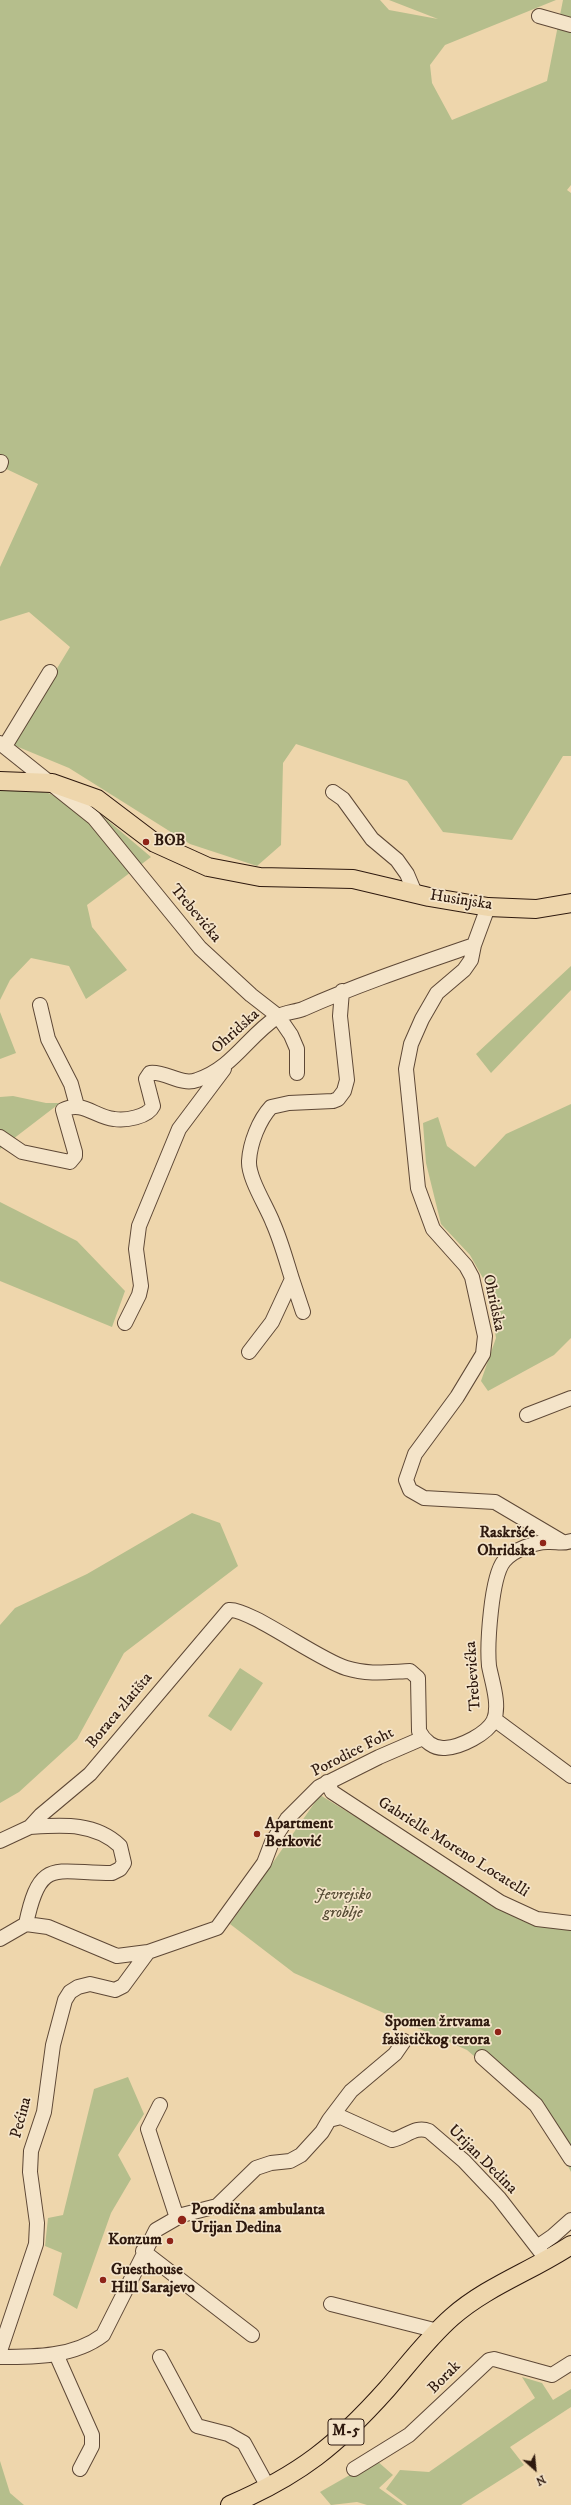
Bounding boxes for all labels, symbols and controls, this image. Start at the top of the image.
place label: BOB [154,832,185,852]
marker: BOB [141,837,151,847]
street label: Trebevićka [165,881,225,947]
street label: Husinjska [429,887,493,915]
street label: Ohridska [208,1006,264,1058]
street label: Ohridska [478,1273,508,1333]
place label: Raskršće Ohridska [477,1524,535,1562]
marker: Raskršće Ohridska [538,1538,548,1548]
street label: Trebevićka [462,1640,486,1712]
street label: Boraca zlatišta [83,1669,157,1753]
street label: Porodice Foht [309,1724,397,1782]
street label: Gabrielle Moreno Locatelli [374,1794,532,1902]
place label: Apartment Berković [265,1815,333,1853]
marker: Apartment Berković [252,1829,262,1839]
park label: Jevrejsko groblje [314,1886,372,1924]
place label: Spomen žrtvama fašističkog terora [382,2013,490,2051]
marker: Spomen žrtvama fašističkog terora [493,2027,503,2037]
street label: Pećina [7,2095,37,2141]
street label: Urijan Dedina [443,2121,521,2199]
place label: Porodična ambulanta Urijan Dedina [191,2201,325,2239]
marker: Porodična ambulanta Urijan Dedina [176,2214,188,2226]
place label: Konzum [108,2231,162,2251]
marker: Konzum [165,2236,175,2246]
place label: Guesthouse Hill Sarajevo [111,2261,195,2299]
marker: Guesthouse Hill Sarajevo [98,2275,108,2285]
street label: Borak [425,2358,465,2398]
road number: M-5 [328,2419,364,2445]
north arrow [515,2449,555,2489]
text: N [533,2471,548,2488]

